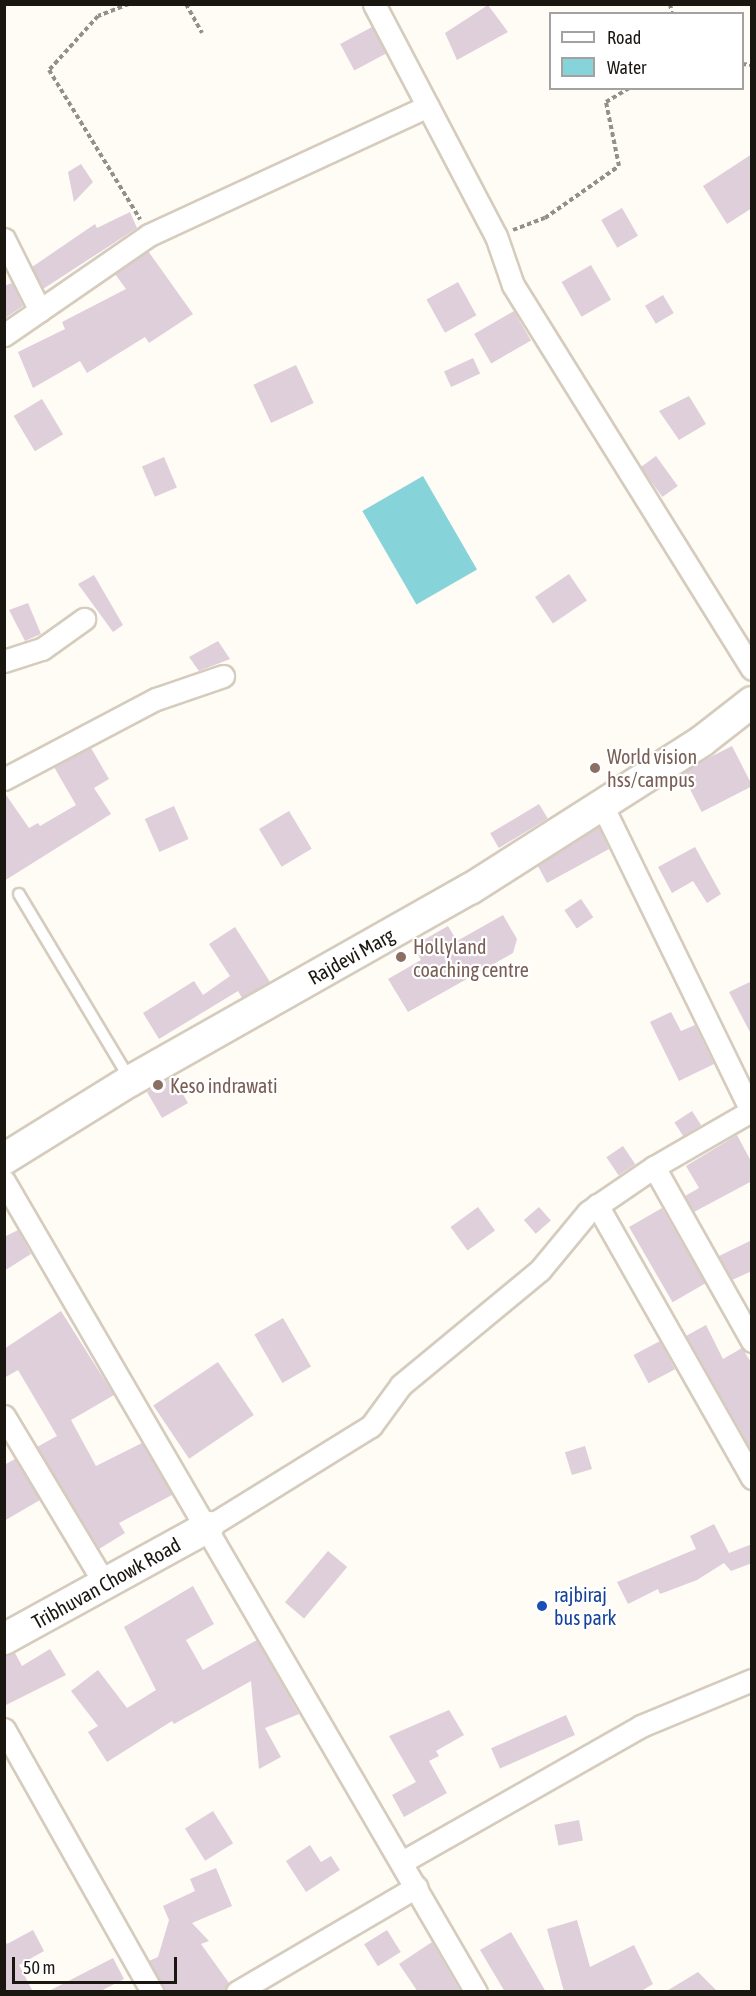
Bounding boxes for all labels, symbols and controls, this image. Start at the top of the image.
legend [549,12,744,90]
text: Road [607,27,641,48]
text: Water [607,57,646,78]
place label: World vision hss/campus [607,744,697,791]
marker: World vision hss/campus [588,761,602,775]
street label: Rajdevi Marg [304,923,398,989]
place label: Hollyland coaching centre [413,934,529,981]
marker: Hollyland coaching centre [394,950,408,964]
place label: Keso indrawati [170,1073,278,1097]
marker: Keso indrawati [151,1078,165,1092]
street label: Tribhuvan Chowk Road [27,1532,185,1634]
place label: rajbiraj bus park [554,1582,616,1629]
marker: rajbiraj bus park [535,1599,549,1613]
scale bar [15,1945,180,1983]
text: 50 m [23,1957,55,1978]

